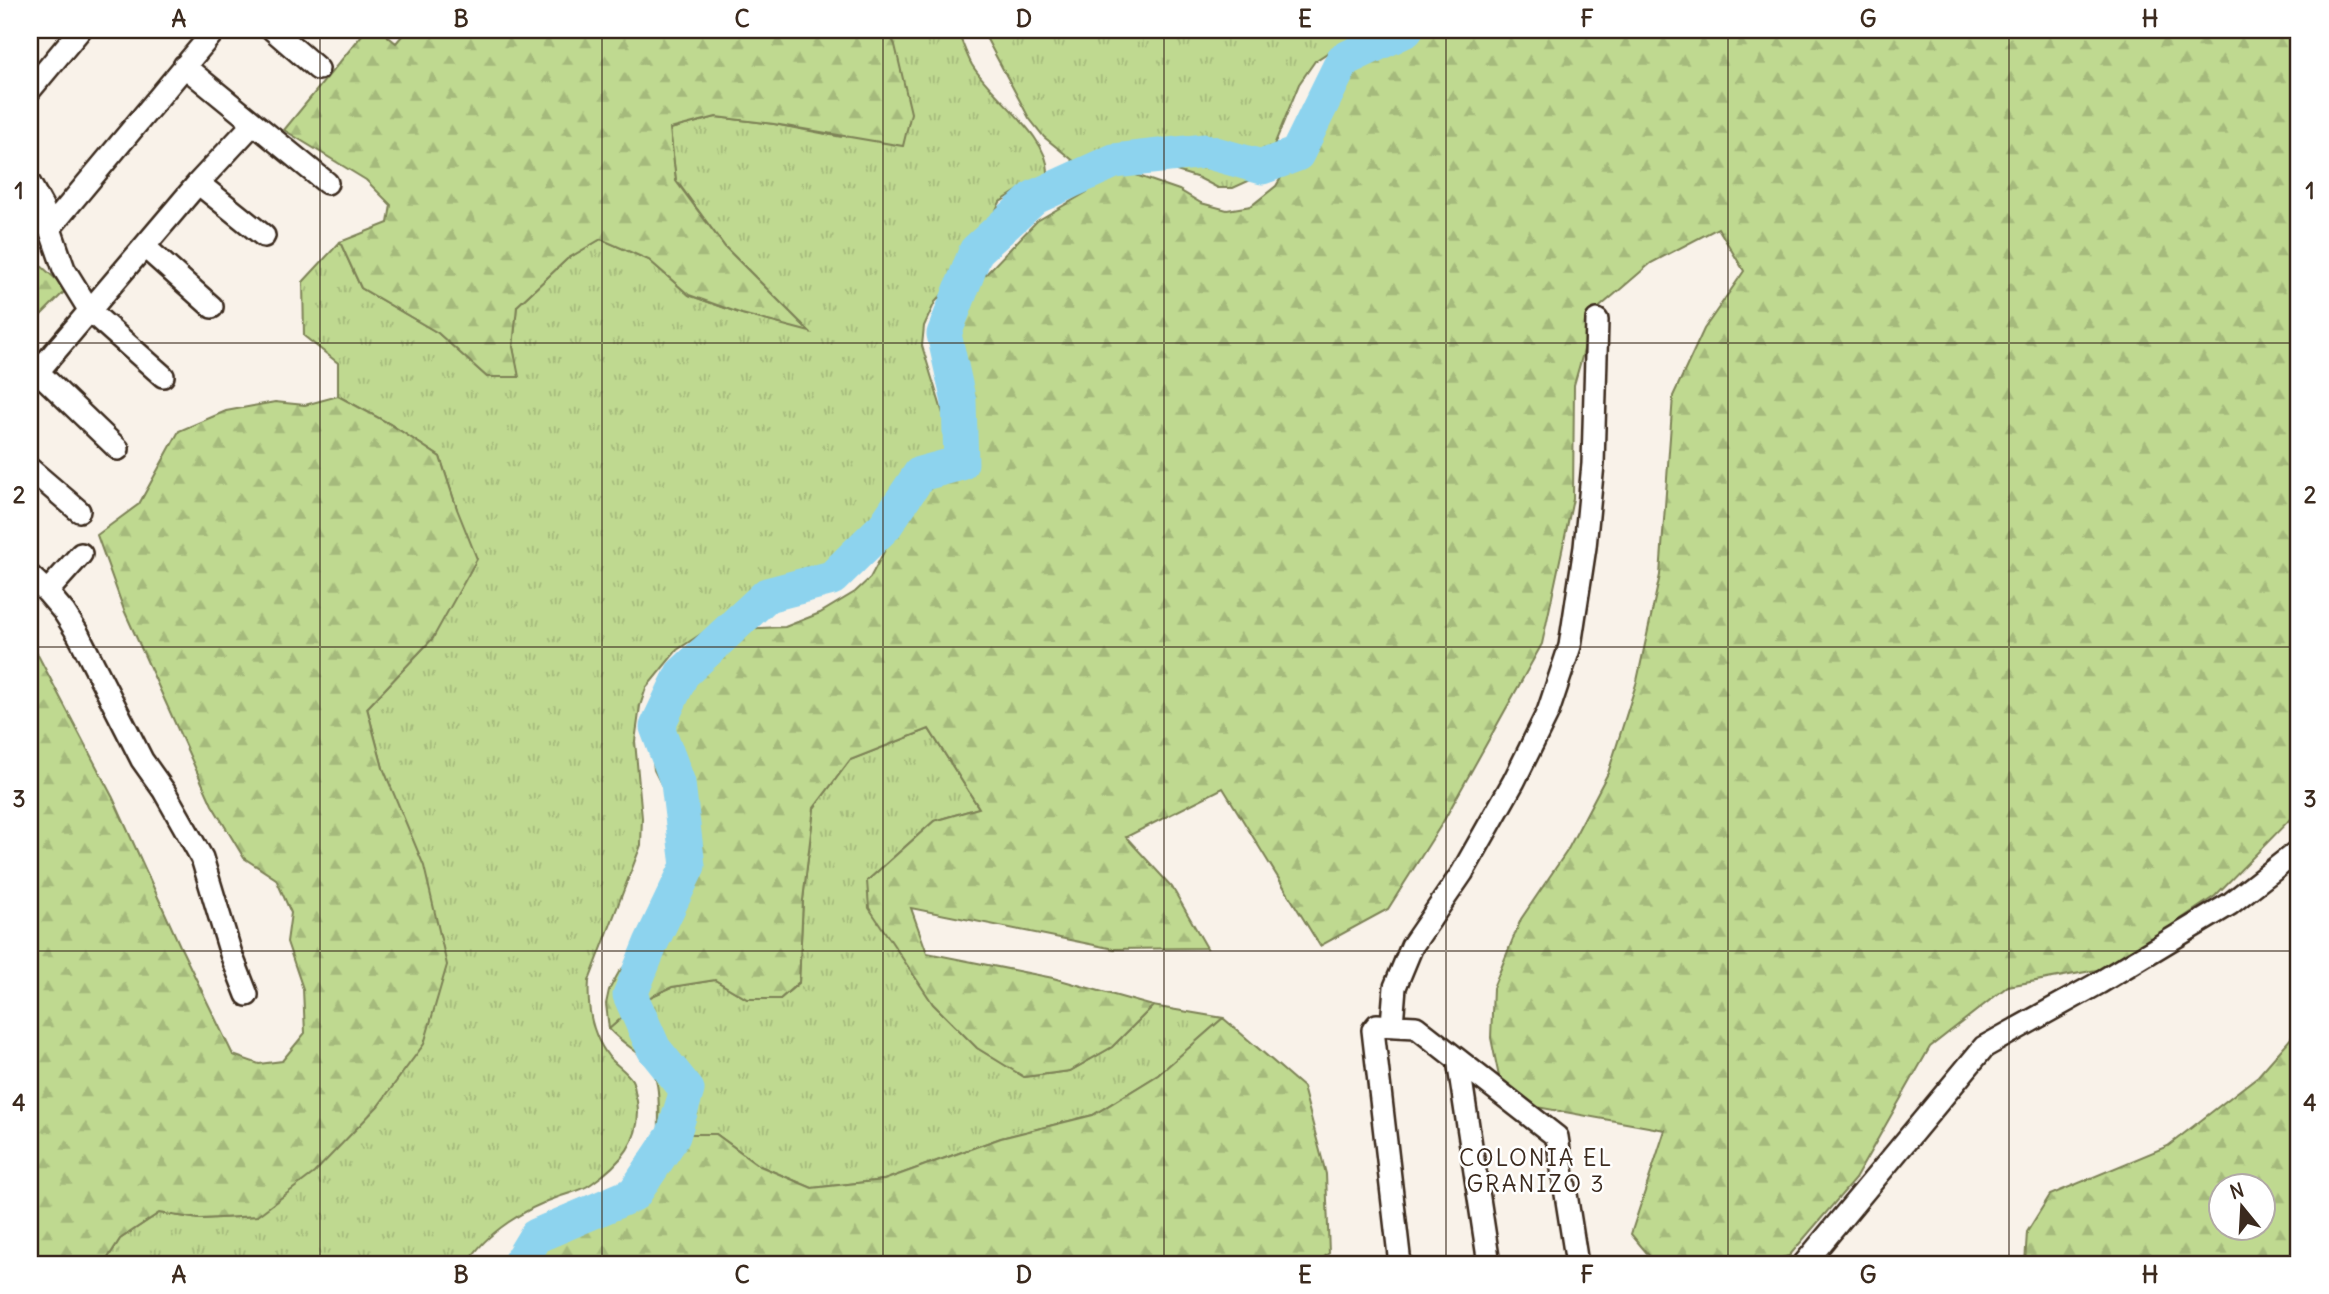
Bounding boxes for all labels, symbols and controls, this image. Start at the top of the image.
text: A [172,4,187,33]
text: B [453,4,469,33]
text: C [734,4,750,33]
text: D [1016,4,1032,33]
text: E [1298,4,1312,33]
text: F [1580,4,1594,33]
text: G [1860,4,1876,33]
text: H [2142,4,2158,33]
text: 1 [14,176,24,205]
text: 1 [2305,176,2315,205]
text: 2 [13,480,26,509]
text: 2 [2304,480,2317,509]
text: 3 [12,784,26,813]
text: 3 [2303,784,2317,813]
text: 4 [12,1088,26,1117]
text: 4 [2303,1088,2317,1117]
district label: COLONIA EL GRANIZO 3 [1459,1143,1613,1198]
north arrow [2206,1172,2276,1242]
text: N [2227,1177,2247,1204]
text: A [172,1260,187,1289]
text: B [453,1260,469,1289]
text: C [734,1260,750,1289]
text: D [1016,1260,1032,1289]
text: E [1298,1260,1312,1289]
text: F [1580,1260,1594,1289]
text: G [1860,1260,1876,1289]
text: H [2142,1260,2158,1289]

